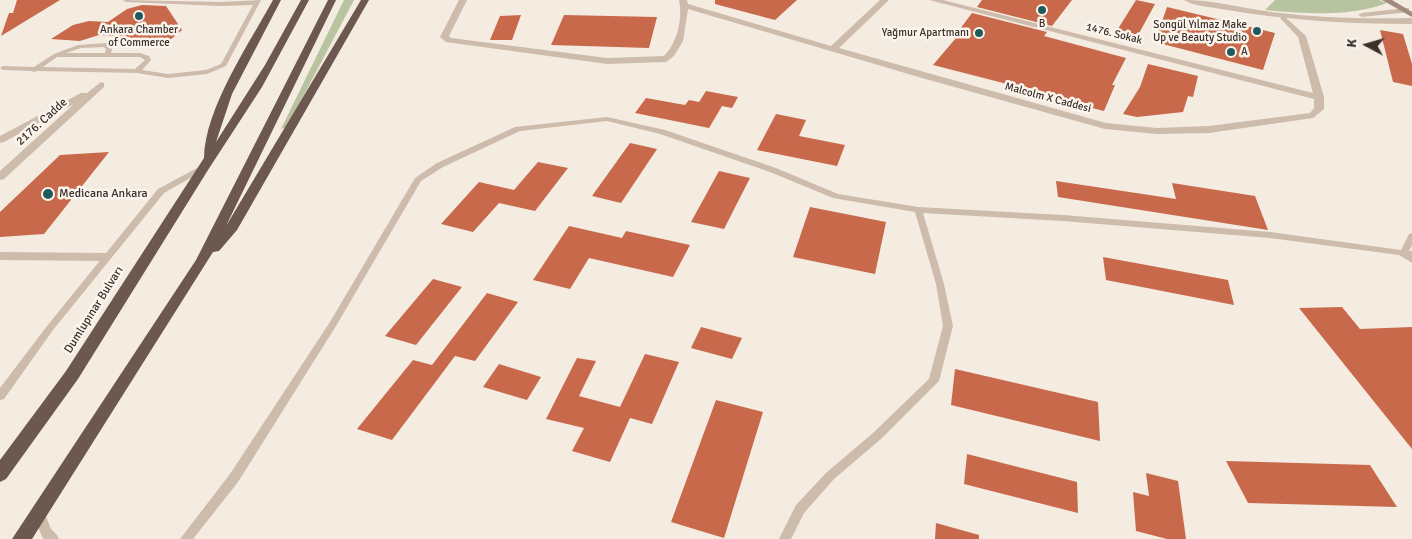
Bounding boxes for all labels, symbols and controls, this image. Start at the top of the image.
marker: B [1036,4,1048,16]
marker: Ankara Chamber of Commerce [133,10,145,22]
place label: B [1039,17,1045,31]
place label: Songül Yılmaz Make Up ve Beauty Studio [1153,18,1247,44]
north arrow [1342,20,1392,70]
street label: 1476. Sokak [1085,21,1143,47]
place label: Ankara Chamber of Commerce [100,23,178,49]
marker: Songül Yılmaz Make Up ve Beauty Studio [1251,25,1263,37]
place label: Yağmur Apartmanı [882,26,969,40]
marker: Yağmur Apartmanı [973,27,985,39]
text: K [1343,38,1360,49]
place label: A [1241,45,1248,59]
marker: A [1225,46,1237,58]
street label: Malcolm X Caddesi [1003,80,1093,116]
street label: 2176. Cadde [14,95,70,149]
marker: Medicana Ankara [41,187,55,201]
place label: Medicana Ankara [59,187,148,201]
street label: Dumlupınar Bulvarı [61,264,127,356]

